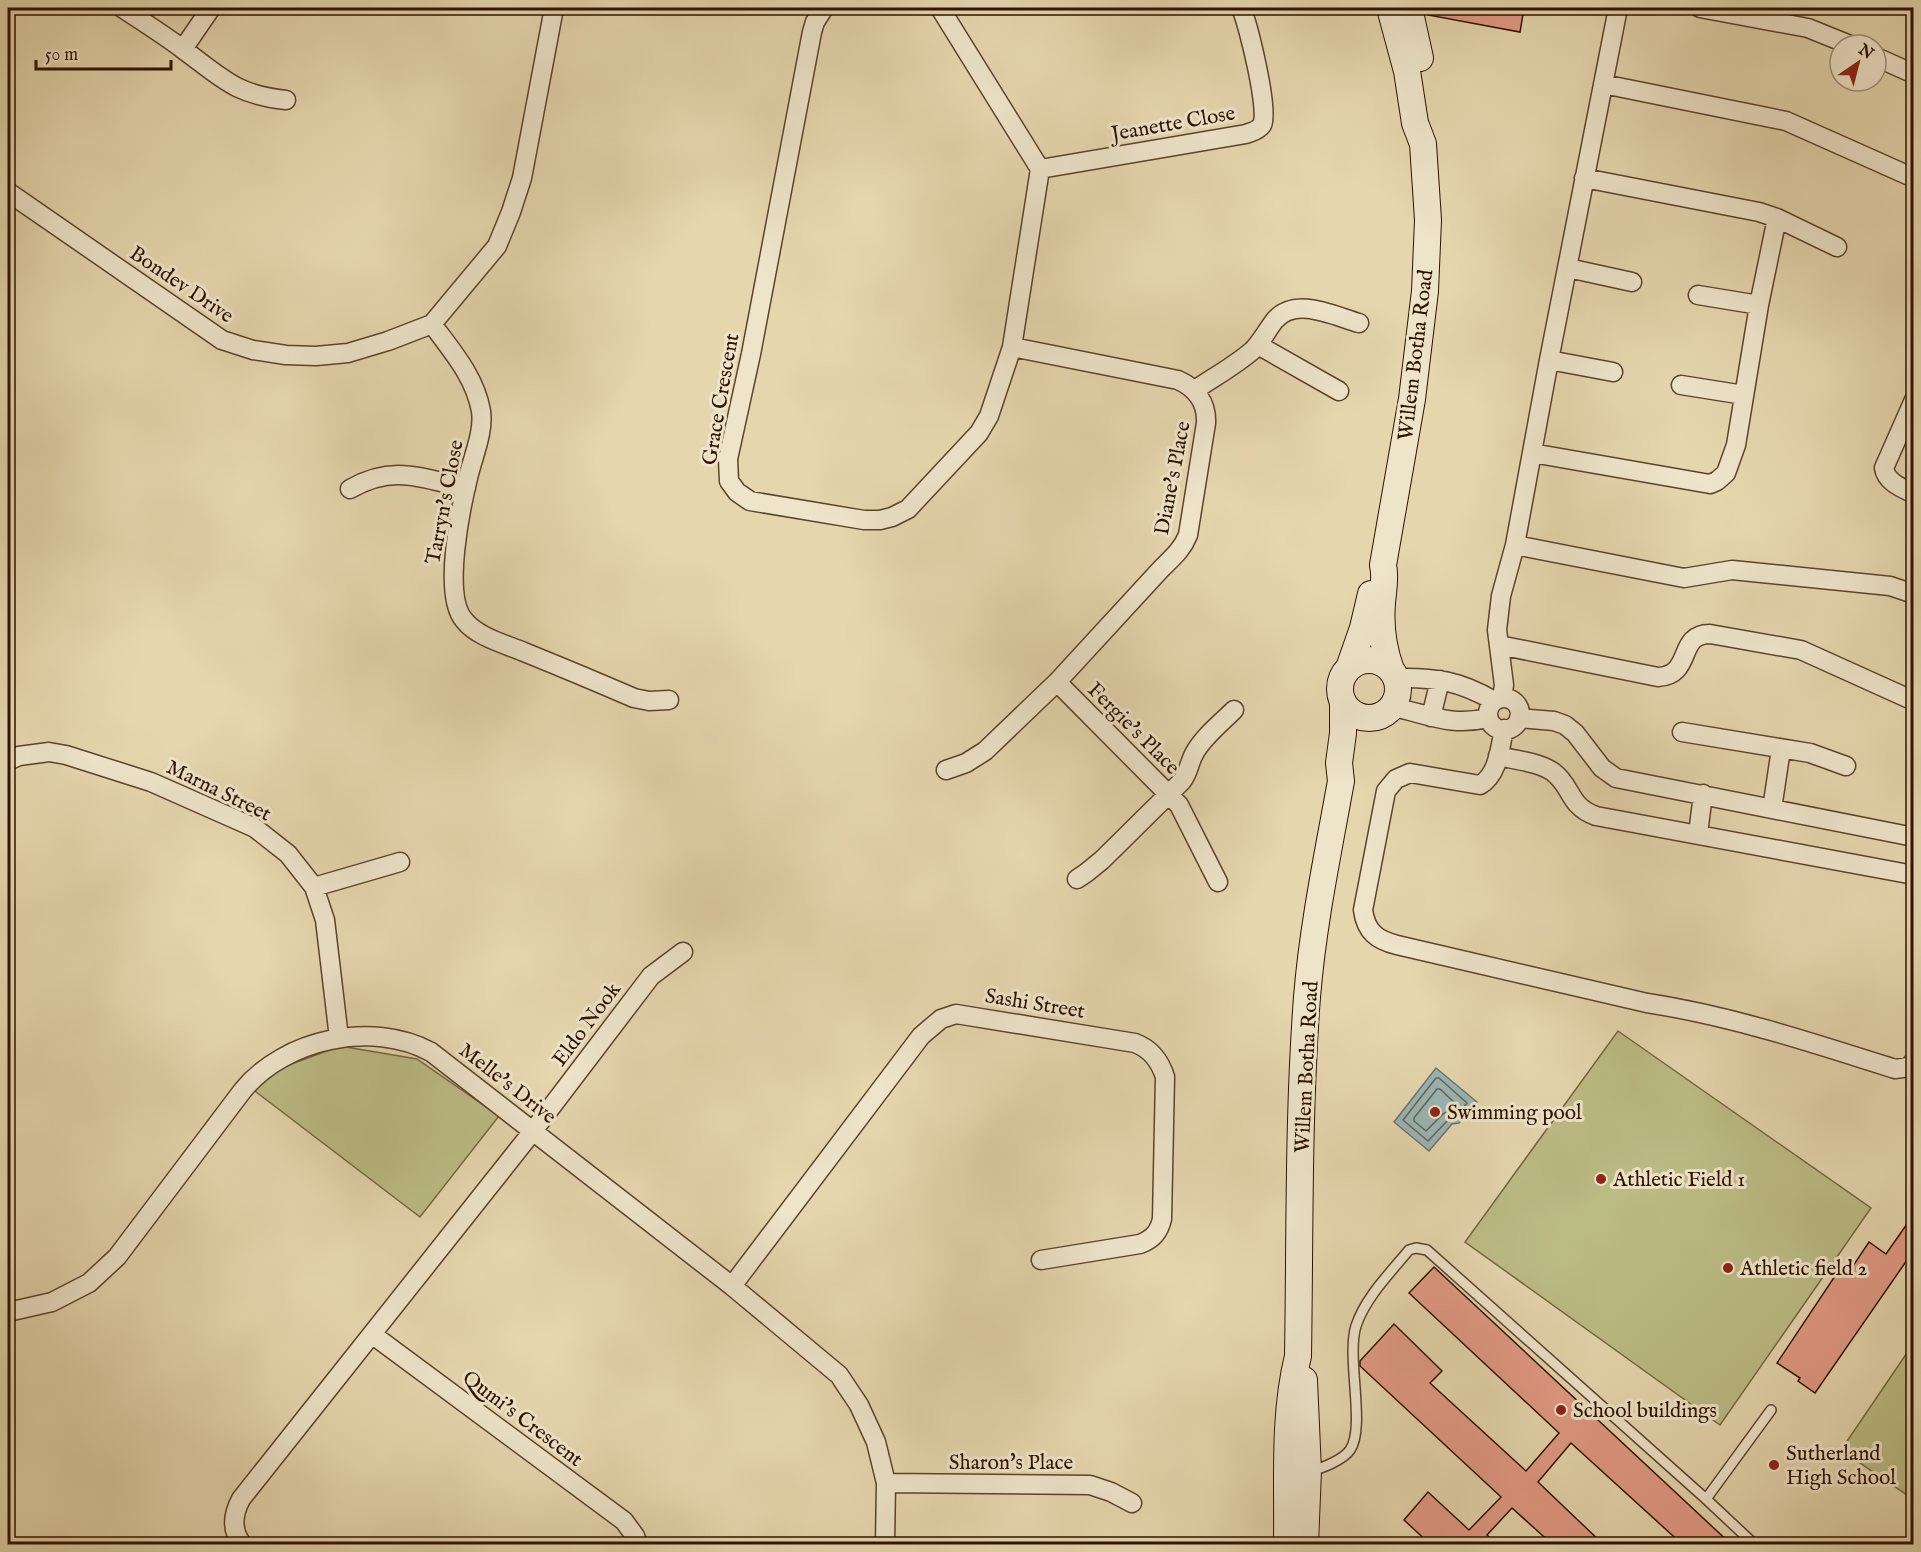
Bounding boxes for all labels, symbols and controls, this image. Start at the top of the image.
scale bar [36,33,171,71]
north arrow [1828,33,1888,93]
text: N [1853,40,1877,65]
text: 50 m [45,44,78,67]
street label: Jeanette Close [1107,100,1238,149]
street label: Bondev Drive [124,240,239,330]
street label: Willem Botha Road [1393,267,1440,442]
street label: Grace Crescent [697,331,746,467]
street label: Diane's Place [1149,419,1198,538]
street label: Tarryn's Close [420,437,471,567]
street label: Fergie's Place [1081,677,1185,781]
street label: Marna Street [161,754,275,828]
street label: Eldo Nook [547,977,628,1072]
street label: Willem Botha Road [1290,980,1326,1154]
street label: Sashi Street [983,983,1087,1026]
street label: Melle's Drive [453,1038,562,1131]
place label: Swimming pool [1447,1100,1582,1127]
marker: Swimming pool [1428,1105,1442,1119]
place label: Athletic Field 1 [1612,1167,1745,1194]
marker: Athletic Field 1 [1594,1172,1608,1186]
place label: Athletic field 2 [1739,1256,1868,1283]
marker: Athletic field 2 [1721,1261,1735,1275]
street label: Qumi's Crescent [456,1365,588,1473]
place label: School buildings [1573,1398,1717,1425]
marker: School buildings [1554,1403,1568,1417]
place label: Sutherland High School [1786,1441,1896,1492]
street label: Sharon's Place [949,1450,1074,1477]
marker: Sutherland High School [1767,1458,1781,1472]

